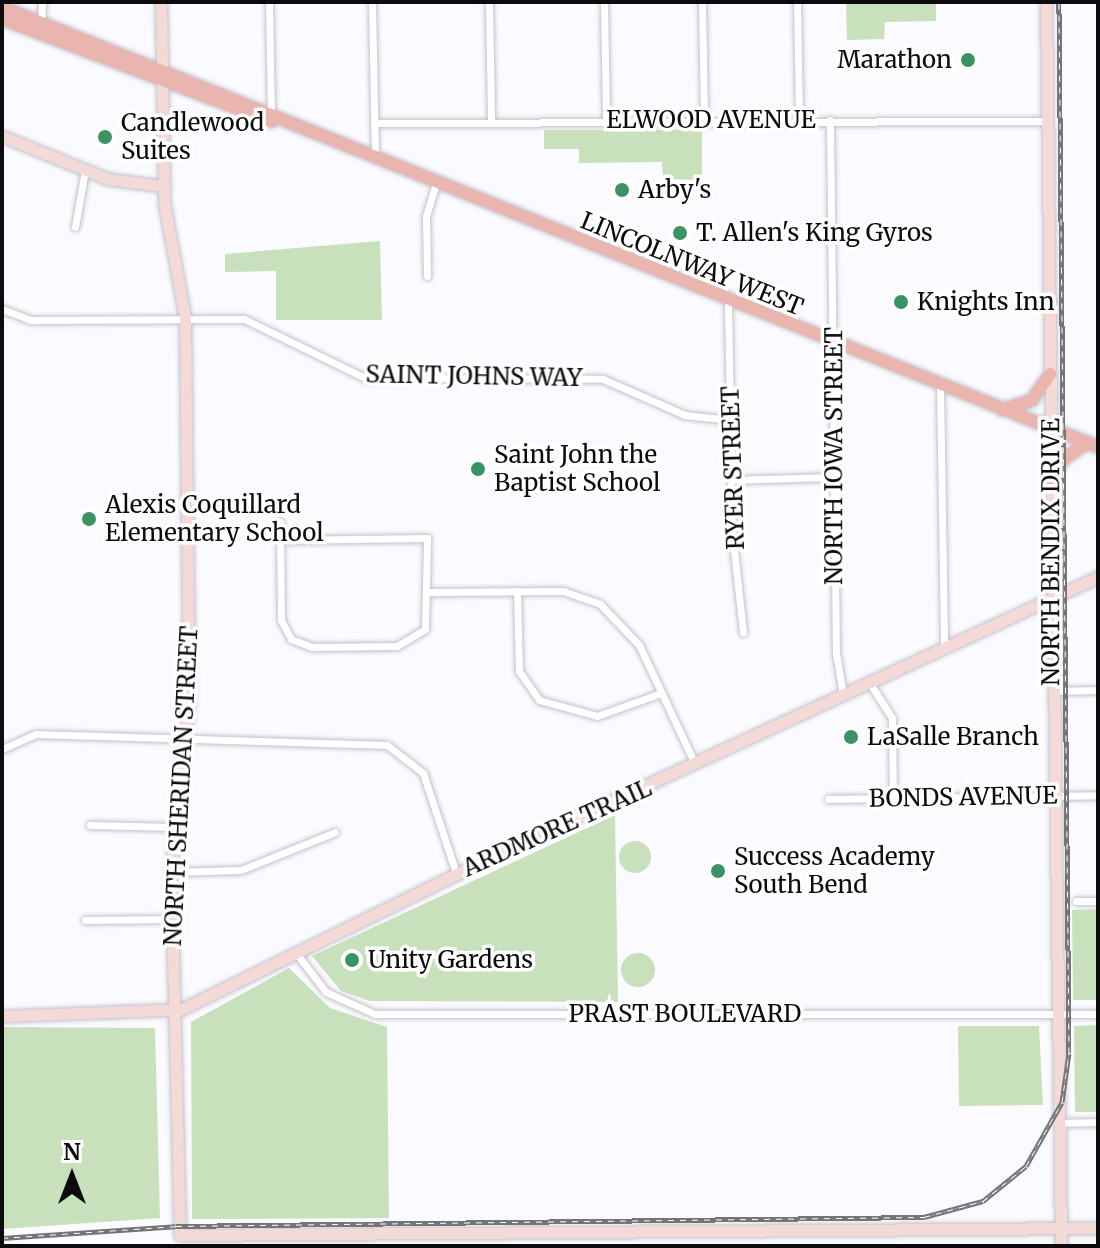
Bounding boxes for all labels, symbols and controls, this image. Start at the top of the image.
place label: Marathon [837,46,952,74]
marker: Marathon [959,51,977,69]
street label: ELWOOD AVENUE [606,106,816,134]
place label: Candlewood Suites [121,109,264,165]
marker: Candlewood Suites [96,128,114,146]
place label: Arby's [638,176,711,204]
marker: Arby's [613,181,631,199]
street label: LINCOLNWAY WEST [577,206,807,322]
place label: T. Allen's King Gyros [696,219,933,247]
marker: T. Allen's King Gyros [671,224,689,242]
place label: Knights Inn [917,288,1055,316]
marker: Knights Inn [892,293,910,311]
street label: NORTH IOWA STREET [820,327,848,585]
street label: SAINT JOHNS WAY [365,360,583,392]
street label: RYER STREET [716,386,750,550]
street label: NORTH BENDIX DRIVE [1037,418,1065,686]
place label: Saint John the Baptist School [494,441,660,497]
marker: Saint John the Baptist School [469,460,487,478]
place label: Alexis Coquillard Elementary School [105,491,324,547]
marker: Alexis Coquillard Elementary School [80,510,98,528]
street label: NORTH SHERIDAN STREET [158,625,204,947]
place label: LaSalle Branch [867,723,1039,751]
marker: LaSalle Branch [842,728,860,746]
street label: ARDMORE TRAIL [458,773,656,883]
street label: BONDS AVENUE [869,781,1057,813]
place label: Success Academy South Bend [734,843,935,899]
marker: Success Academy South Bend [709,862,727,880]
place label: Unity Gardens [368,946,533,974]
marker: Unity Gardens [343,951,361,969]
street label: PRAST BOULEVARD [569,1000,801,1028]
north arrow [32,1136,112,1216]
text: N [63,1138,81,1166]

